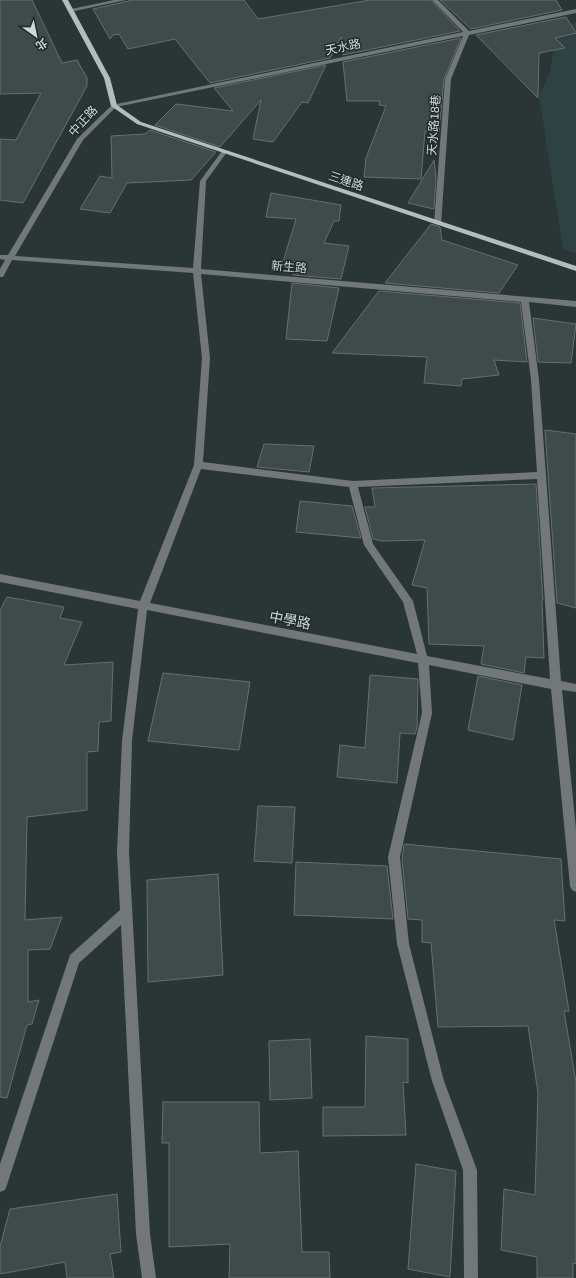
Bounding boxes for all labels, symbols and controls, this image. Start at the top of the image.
north arrow [16,16,56,56]
text: 北 [34,36,49,52]
street label: 天水路 [324,36,362,58]
street label: 天水路18巷 [425,94,443,156]
street label: 中正路 [66,103,100,139]
street label: 三連路 [327,169,365,193]
street label: 新生路 [270,258,308,276]
street label: 中學路 [268,608,312,632]

